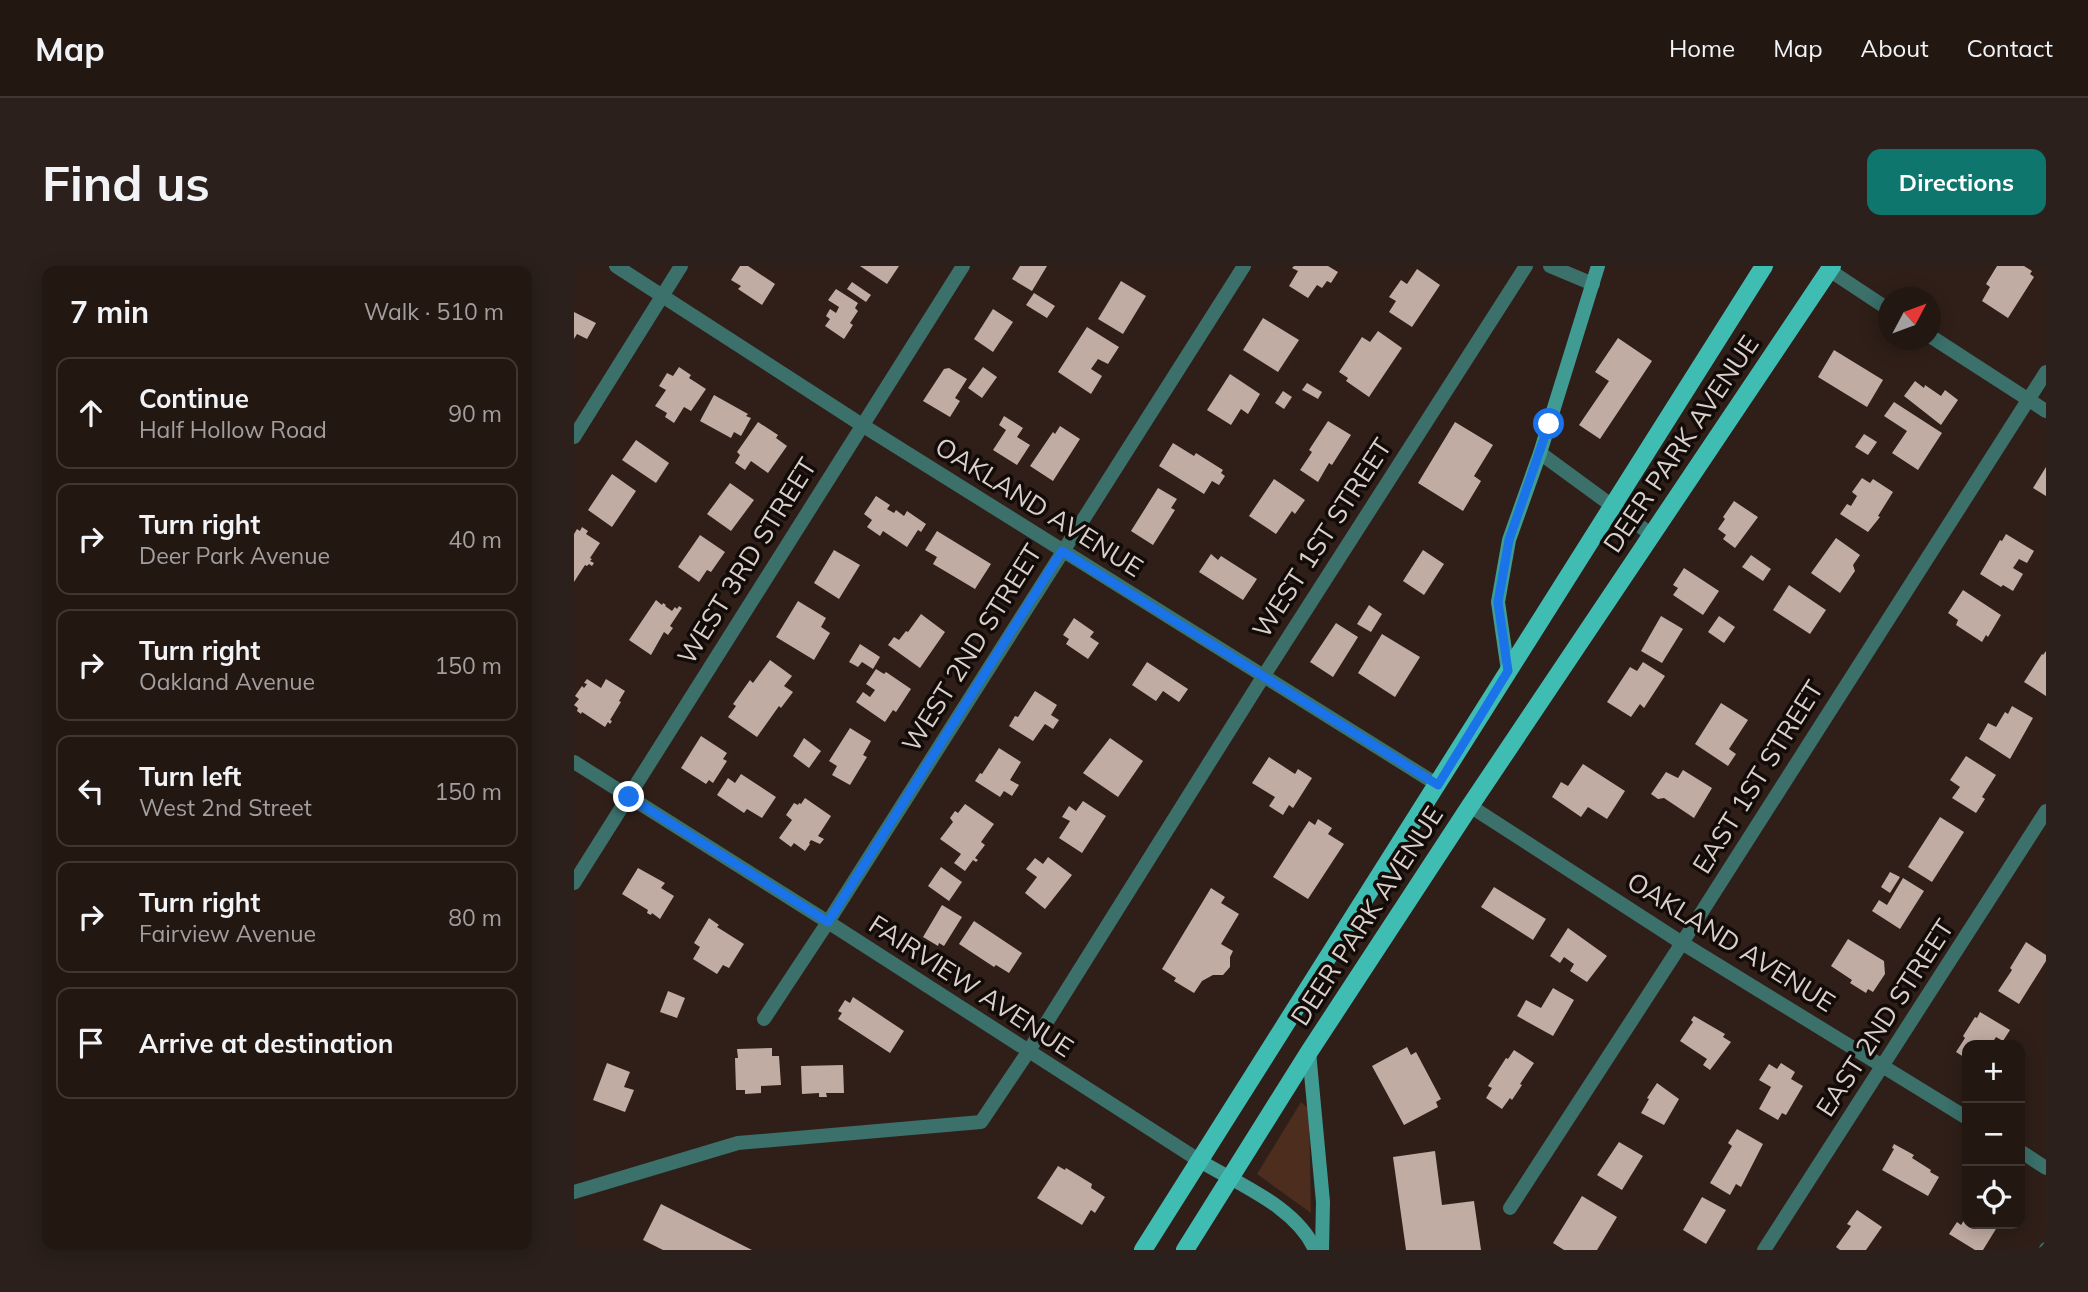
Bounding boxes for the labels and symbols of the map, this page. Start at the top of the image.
north arrow [1878,287,1941,350]
street label: DEER PARK AVENUE [1596,329,1766,559]
route start [1533,408,1564,439]
street label: OAKLAND AVENUE [929,429,1149,584]
street label: WEST 1ST STREET [1245,431,1399,644]
street label: WEST 3RD STREET [670,451,824,670]
street label: WEST 2ND STREET [894,537,1049,758]
street label: EAST 1ST STREET [1685,674,1830,879]
route end [613,781,644,812]
street label: DEER PARK AVENUE [1283,800,1450,1032]
street label: OAKLAND AVENUE [1621,864,1841,1019]
street label: FAIRVIEW AVENUE [863,907,1080,1064]
street label: EAST 2ND STREET [1808,913,1961,1123]

